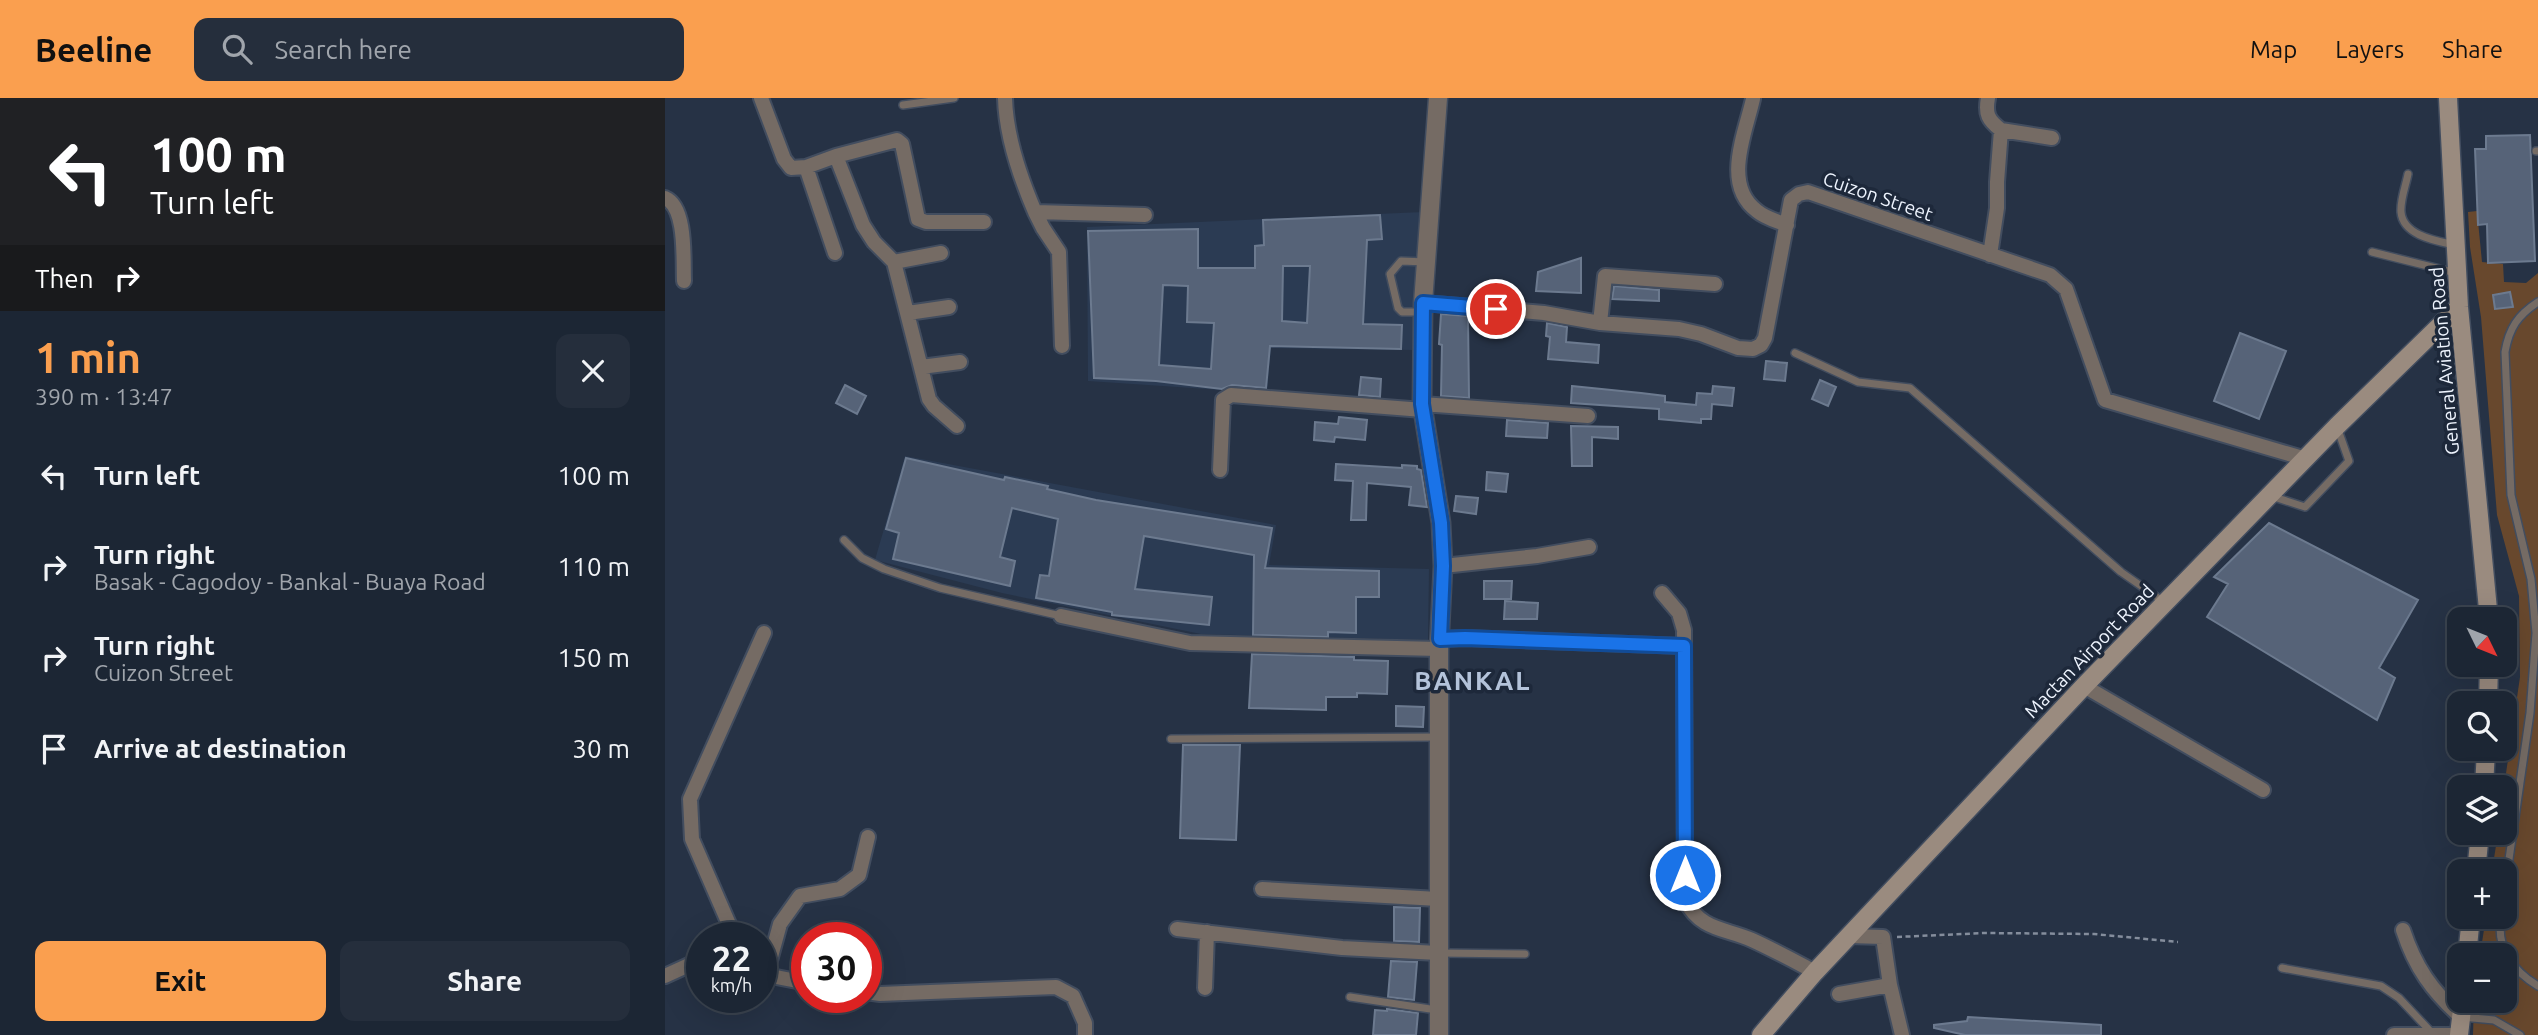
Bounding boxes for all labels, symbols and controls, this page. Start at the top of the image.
search box [194,18,684,81]
icon: search [218,30,256,68]
text: Beeline [35,31,152,68]
text: Search here [274,35,412,64]
text: Map [2250,36,2297,63]
text: Layers [2335,36,2404,63]
text: Share [2442,36,2503,63]
icon: left [35,126,126,217]
text: 100 m [150,126,287,181]
street label: Cuizon Street [1820,167,1936,225]
text: Turn left [150,184,274,220]
icon: right [108,259,146,297]
text: Then [35,264,94,293]
street label: General Aviation Road [2425,266,2463,456]
pin [1466,279,1526,339]
icon: arrive [1477,290,1515,328]
text: 1 min [35,334,141,381]
button: close [556,334,630,408]
text: 390 m · 13:47 [35,384,173,409]
icon: left [35,457,73,495]
text: Turn left [94,461,200,490]
text: 100 m [558,461,630,490]
text: Turn right [94,540,215,569]
icon: right [35,548,73,586]
text: 110 m [558,552,630,581]
text: Basak - Cagodoy - Bankal - Buaya Road [94,569,486,594]
street label: Mactan Airport Road [2020,580,2158,722]
north arrow [2447,607,2517,677]
map controls [2447,607,2517,1013]
text: Turn right [94,631,215,660]
icon: right [35,639,73,677]
text: 150 m [558,643,630,672]
text: Cuizon Street [94,660,233,685]
district label: BANKAL [1414,666,1532,695]
button: search [2447,691,2517,761]
icon: arrive [35,730,73,768]
text: Arrive at destination [94,734,347,763]
text: 30 m [572,734,630,763]
button: layers [2447,775,2517,845]
position arrow [1648,838,1722,912]
button: + [2447,859,2517,929]
speed limit sign: 30 [791,922,882,1013]
text: 22 [712,938,751,978]
button: Exit [35,941,326,1021]
button: Share [340,941,630,1021]
button: − [2447,943,2517,1013]
text: km/h [711,975,752,995]

